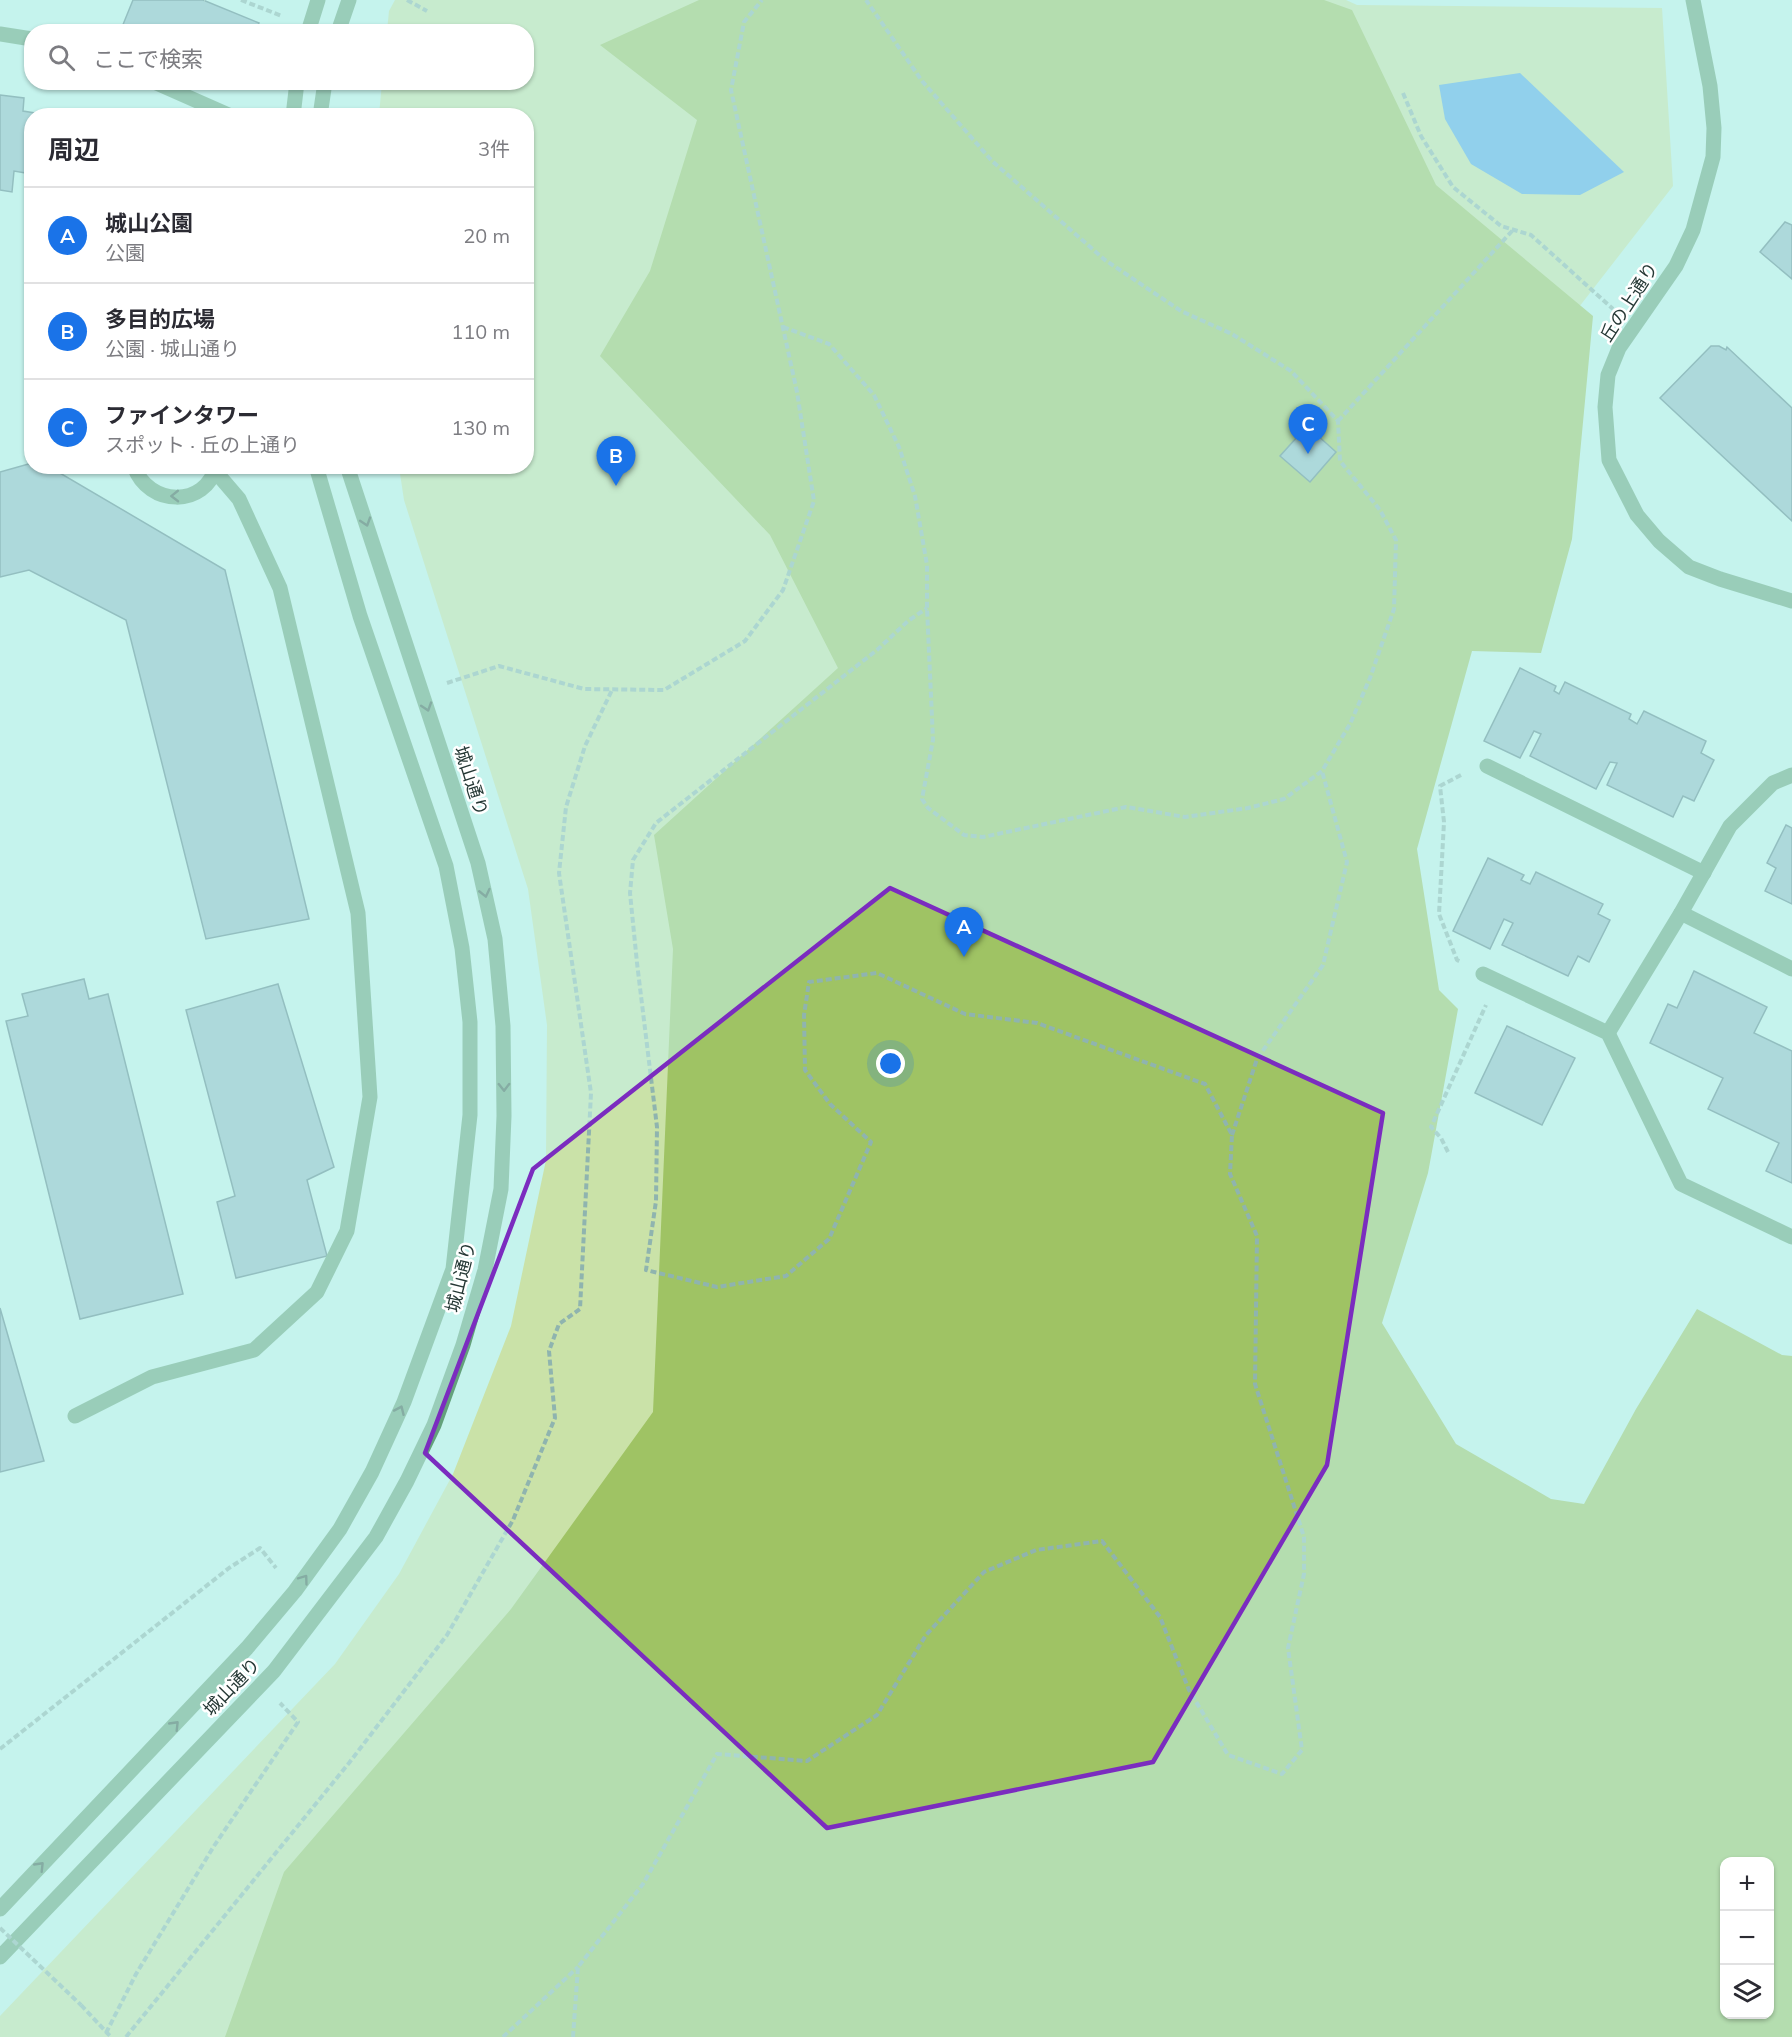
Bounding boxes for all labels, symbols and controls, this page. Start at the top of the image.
search box [24,24,534,90]
icon: search [45,41,78,74]
text: ここで検索 [93,45,203,73]
text: 周辺 [48,133,100,166]
text: 3件 [478,136,510,161]
text: 城山公園 [105,209,193,237]
text: A [60,223,75,248]
text: 20 m [463,223,510,248]
text: 公園 [105,240,145,265]
street label: 丘の上通り [1594,258,1663,346]
text: 多目的広場 [105,305,215,333]
text: B [61,319,74,344]
text: 110 m [451,319,510,344]
text: 公園 · 城山通り [105,336,240,361]
text: ファインタワー [105,401,259,429]
pin: C [1288,404,1328,454]
text: C [61,415,74,440]
text: 130 m [451,415,510,440]
text: スポット · 丘の上通り [105,432,300,457]
pin: B [596,436,636,486]
one-way arrow [170,490,179,502]
one-way arrow [358,516,371,527]
one-way arrow [419,701,432,712]
street label: 城山通り [449,743,494,819]
one-way arrow [478,888,491,898]
pin: A [944,908,984,957]
your location [876,1049,905,1078]
one-way arrow [498,1082,510,1091]
street label: 城山通り [441,1239,480,1315]
one-way arrow [393,1406,405,1417]
one-way arrow [296,1574,307,1585]
street label: 城山通り [198,1653,265,1721]
one-way arrow [167,1721,178,1732]
map controls [1720,1857,1774,2019]
button: + [1720,1857,1774,1911]
one-way arrow [33,1863,44,1874]
button: − [1720,1911,1774,1965]
button: layers [1720,1965,1774,2019]

